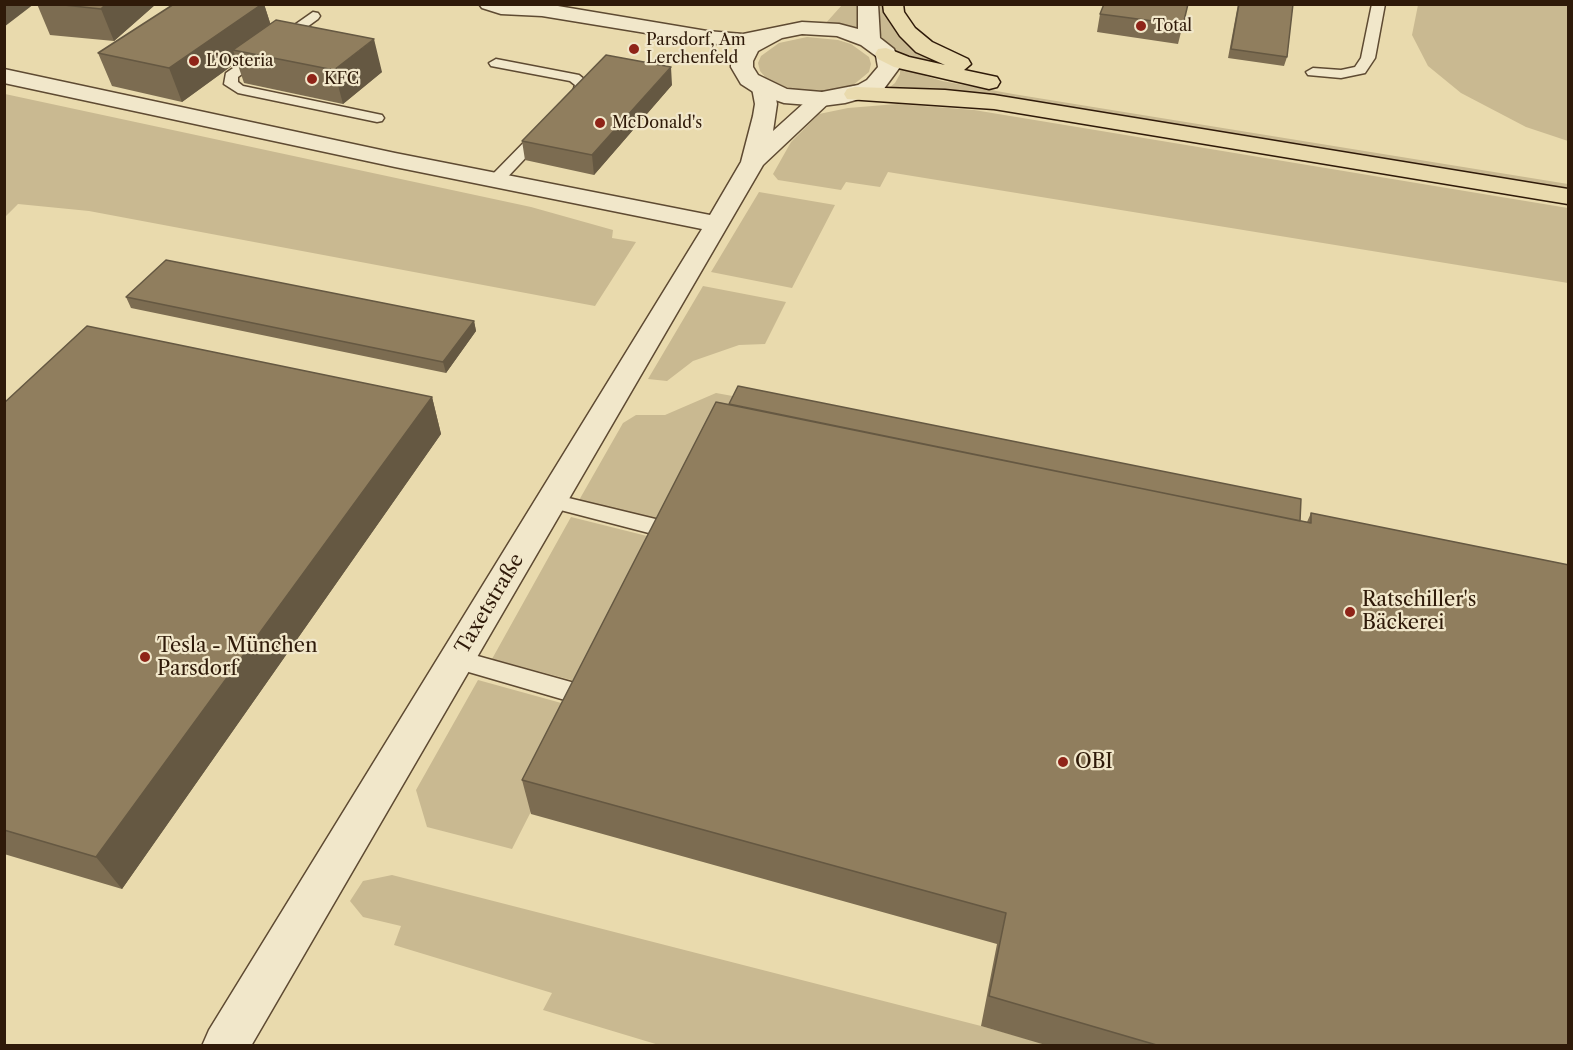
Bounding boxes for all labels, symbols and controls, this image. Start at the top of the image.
place label: Total [1153,16,1192,36]
marker: Total [1134,19,1148,33]
place label: Parsdorf, Am Lerchenfeld [646,30,746,68]
marker: Parsdorf, Am Lerchenfeld [627,42,641,56]
place label: L'Osteria [206,51,274,71]
marker: L'Osteria [187,54,201,68]
place label: KFC [324,69,359,89]
marker: KFC [305,72,319,86]
place label: McDonald's [612,113,702,133]
marker: McDonald's [593,116,607,130]
street label: Taxetstraße [451,550,529,658]
place label: Ratschiller's Bäckerei [1362,588,1476,635]
marker: Ratschiller's Bäckerei [1343,605,1357,619]
place label: Tesla - München Parsdorf [157,634,317,681]
marker: Tesla - München Parsdorf [138,650,152,664]
place label: OBI [1075,750,1113,774]
marker: OBI [1056,755,1070,769]

